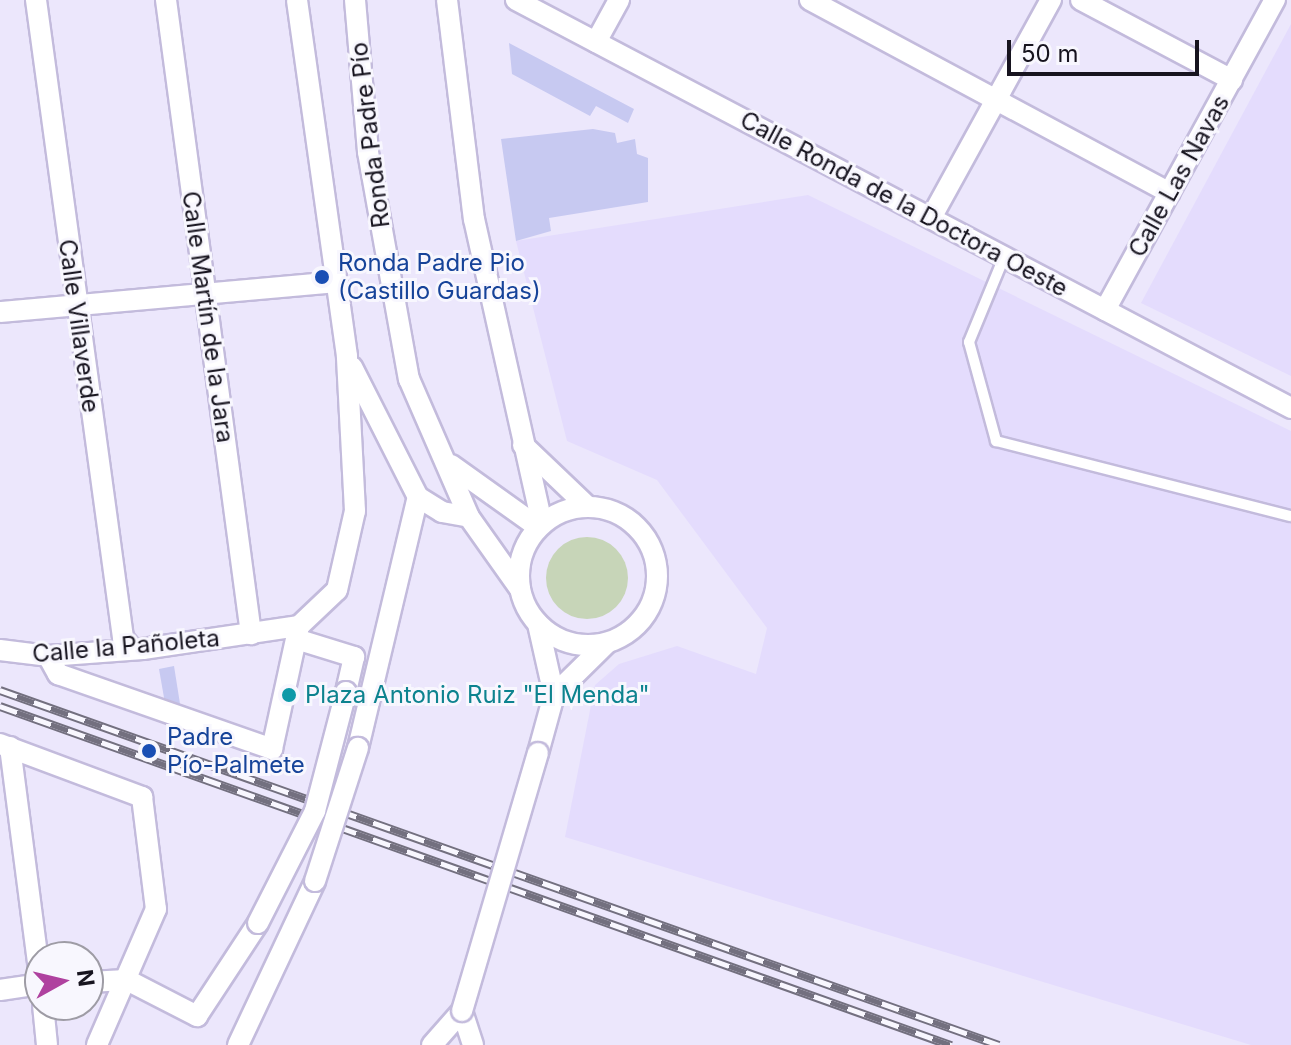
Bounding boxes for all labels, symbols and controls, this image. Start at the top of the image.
scale bar [1011,24,1203,74]
text: 50 m [1021,39,1079,68]
street label: Ronda Padre Pío [344,40,396,230]
street label: Calle Las Navas [1123,90,1235,262]
street label: Calle Ronda de la Doctora Oeste [735,105,1073,303]
street label: Calle Martín de la Jara [176,189,240,445]
street label: Calle Villaverde [53,237,105,415]
place label: Ronda Padre Pio (Castillo Guardas) [338,249,541,305]
marker: Ronda Padre Pio (Castillo Guardas) [313,268,331,286]
street label: Calle la Pañoleta [31,623,221,669]
place label: Plaza Antonio Ruiz "El Menda" [305,681,650,709]
marker: Plaza Antonio Ruiz "El Menda" [280,686,298,704]
place label: Padre Pío-Palmete [167,723,305,779]
marker: Padre Pío-Palmete [138,740,160,762]
north arrow [24,941,104,1021]
text: N [72,968,100,988]

